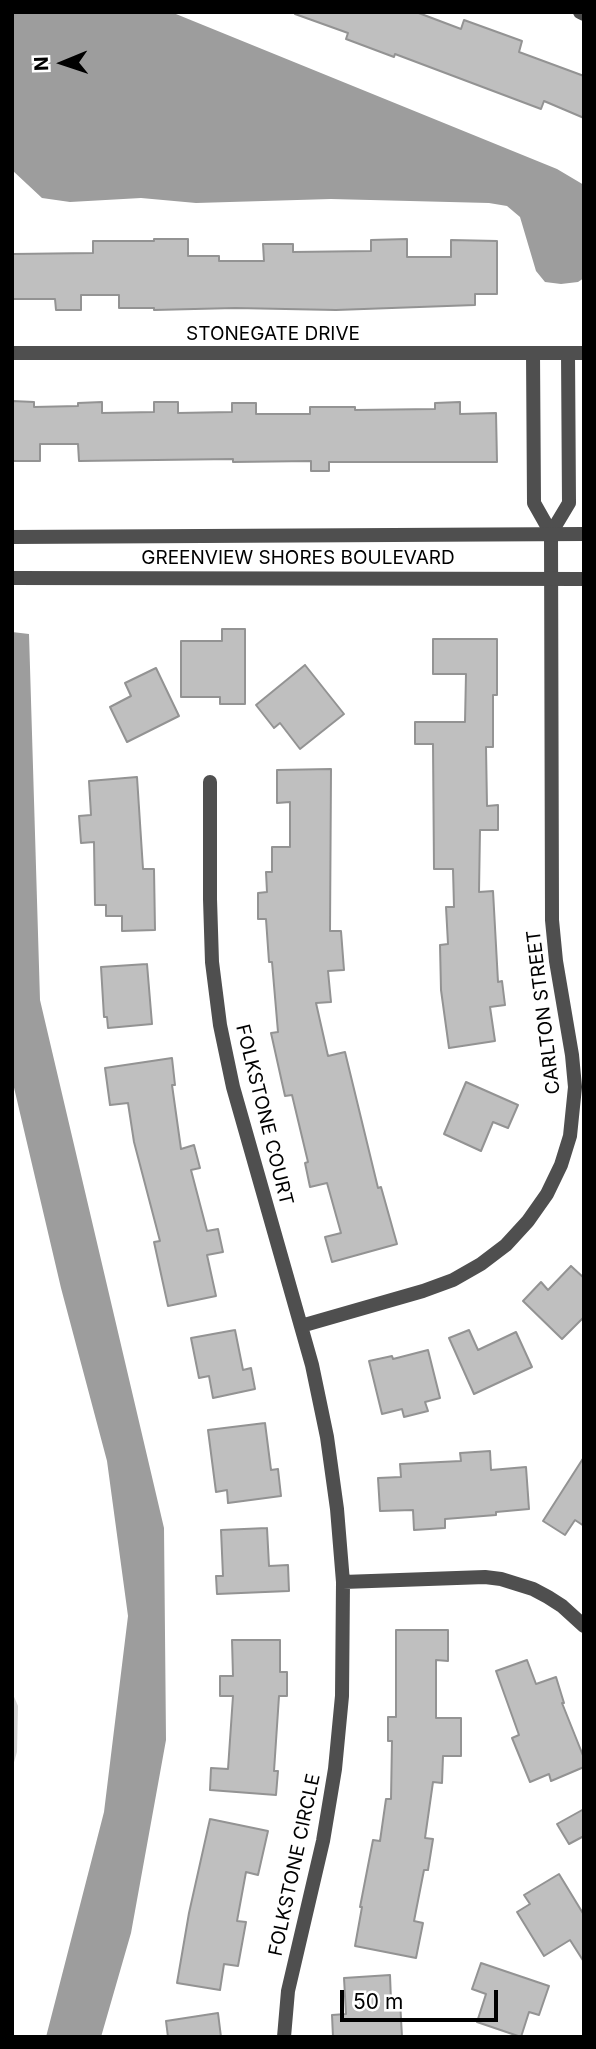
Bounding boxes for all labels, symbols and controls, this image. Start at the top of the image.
north arrow [28,28,98,98]
text: N [30,56,53,71]
street label: STONEGATE DRIVE [186,323,360,345]
street label: GREENVIEW SHORES BOULEVARD [141,547,455,569]
street label: CARLTON STREET [523,929,565,1095]
street label: FOLKSTONE COURT [230,1022,298,1208]
street label: FOLKSTONE CIRCLE [265,1772,325,1958]
scale bar [344,1976,502,2020]
text: 50 m [353,1989,403,2014]

